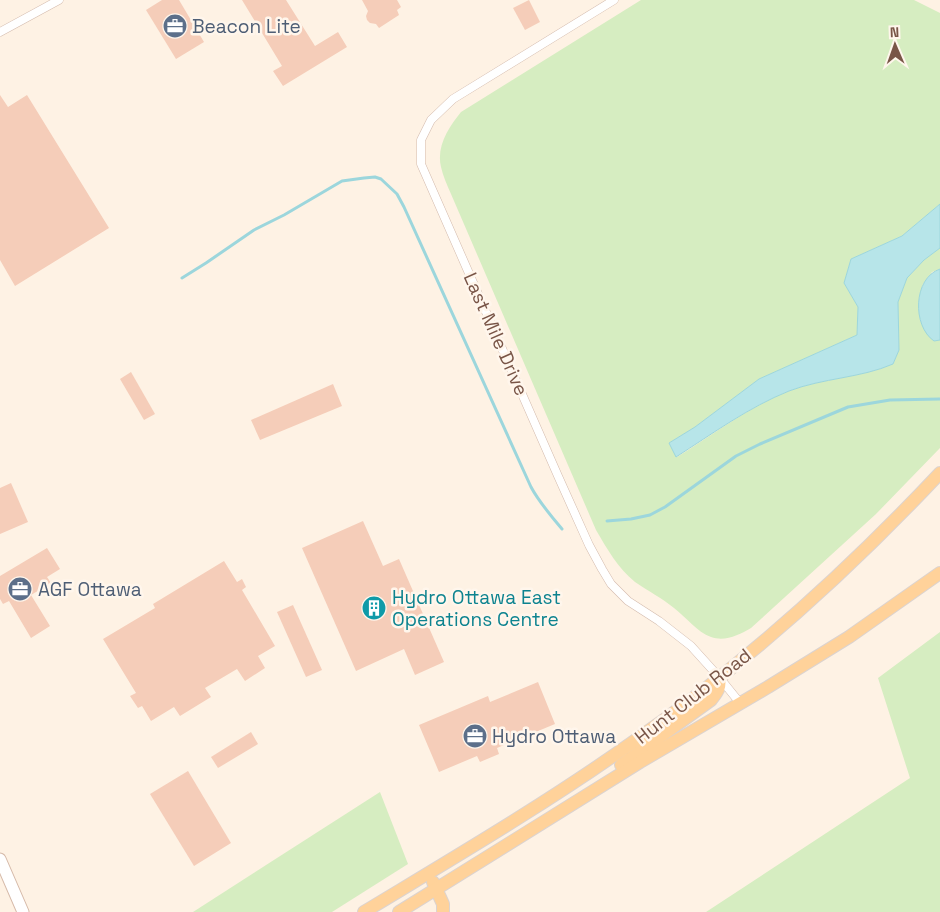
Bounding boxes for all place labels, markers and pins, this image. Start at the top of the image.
office icon: Beacon Lite [162,13,188,39]
place label: Beacon Lite [192,14,301,39]
office icon: AGF Ottawa [7,576,33,602]
place label: AGF Ottawa [38,577,142,602]
place label: Hydro Ottawa East Operations Centre [392,585,561,632]
building icon: Hydro Ottawa East Operations Centre [361,595,387,621]
office icon: Hydro Ottawa [462,723,488,749]
place label: Hydro Ottawa [492,724,616,749]

